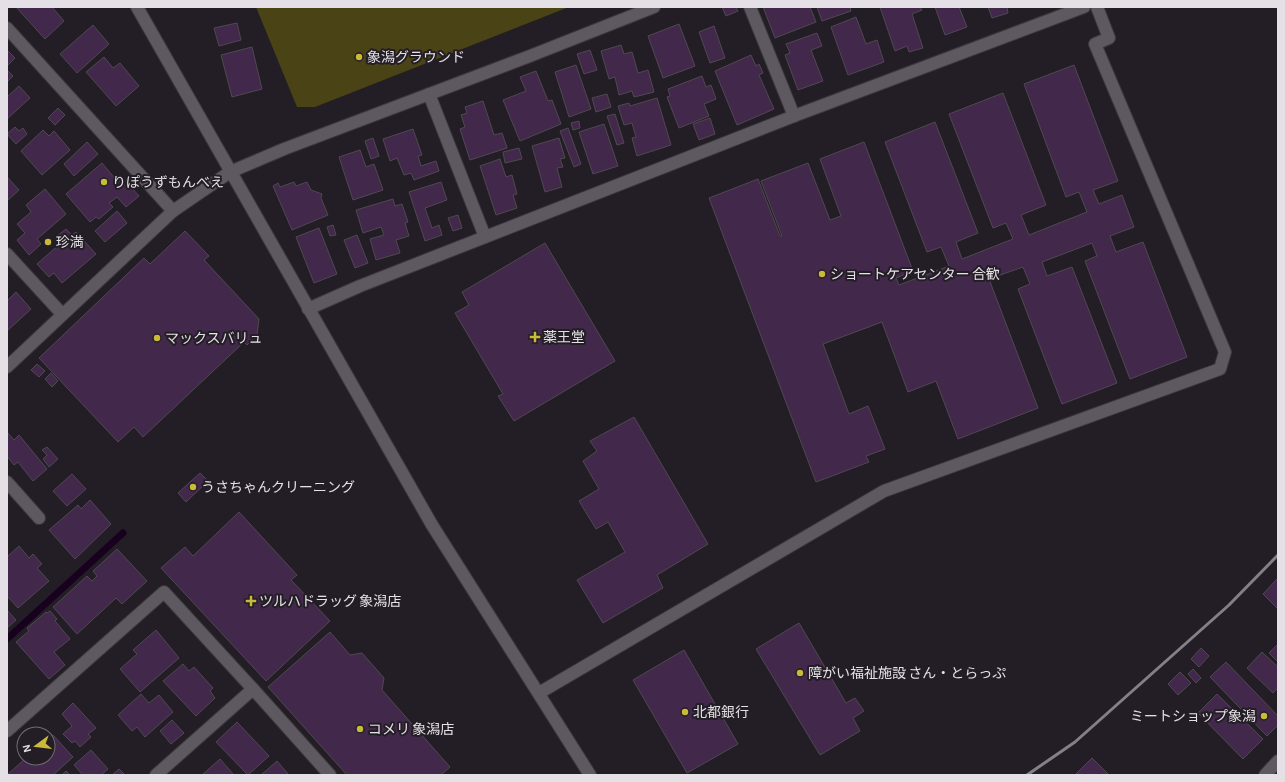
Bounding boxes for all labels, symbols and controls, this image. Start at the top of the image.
place label: 象潟グラウンド [367,50,465,65]
marker: 象潟グラウンド [354,52,364,62]
place label: りぽうずもんべえ [112,175,224,190]
marker: りぽうずもんべえ [99,177,109,187]
place label: 珍満 [56,235,84,250]
marker: 珍満 [43,237,53,247]
place label: ショートケアセンター 合歓 [830,267,1000,282]
marker: ショートケアセンター 合歓 [817,269,827,279]
place label: 薬王堂 [543,330,585,345]
place label: マックスバリュ [165,331,263,346]
marker: 薬王堂 [530,332,540,342]
marker: マックスバリュ [152,333,162,343]
place label: うさちゃんクリーニング [201,480,355,495]
marker: うさちゃんクリーニング [188,482,198,492]
place label: ツルハドラッグ 象潟店 [259,594,401,609]
marker: ツルハドラッグ 象潟店 [246,596,256,606]
place label: 障がい福祉施設 さん・とらっぷ [808,665,1006,681]
marker: 障がい福祉施設 さん・とらっぷ [795,668,805,678]
place label: 北都銀行 [693,704,749,720]
marker: 北都銀行 [680,707,690,717]
place label: ミートショップ象潟 [1130,709,1256,724]
marker: ミートショップ象潟 [1259,711,1269,721]
place label: コメリ 象潟店 [368,722,454,737]
marker: コメリ 象潟店 [355,724,365,734]
north arrow [16,726,56,766]
text: N [21,743,33,754]

